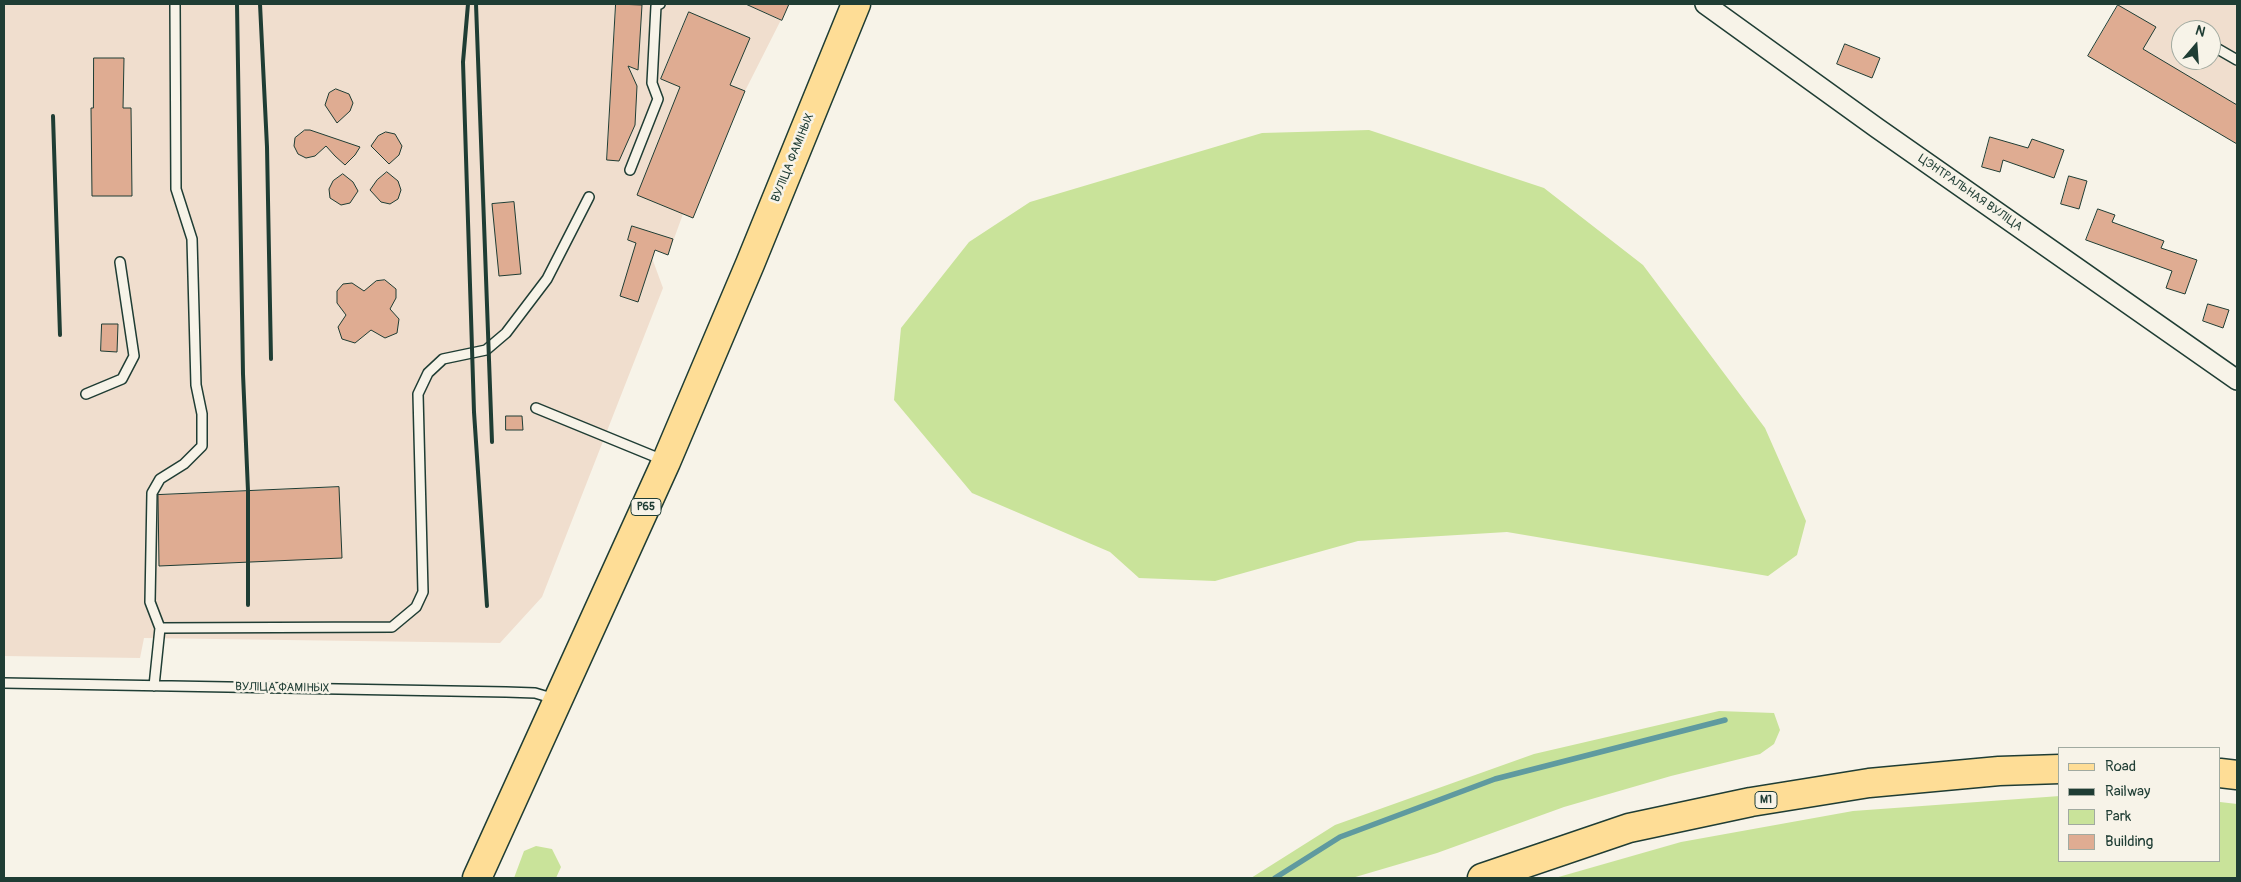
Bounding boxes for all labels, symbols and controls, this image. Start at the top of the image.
north arrow [2171,20,2221,70]
text: N [2193,22,2208,41]
street label: ВУЛІЦА ФАМІНЫХ [769,112,817,204]
street label: ЦЭНТРАЛЬНАЯ ВУЛІЦА [1915,152,2025,234]
road number: Р65 [631,498,661,516]
street label: ВУЛІЦА ФАМІНЫХ [235,680,329,696]
legend [2058,747,2221,862]
text: Road [2105,757,2136,776]
text: Railway [2105,782,2150,801]
road number: М1 [1755,792,1777,808]
text: Park [2105,807,2131,826]
text: Building [2105,832,2153,851]

